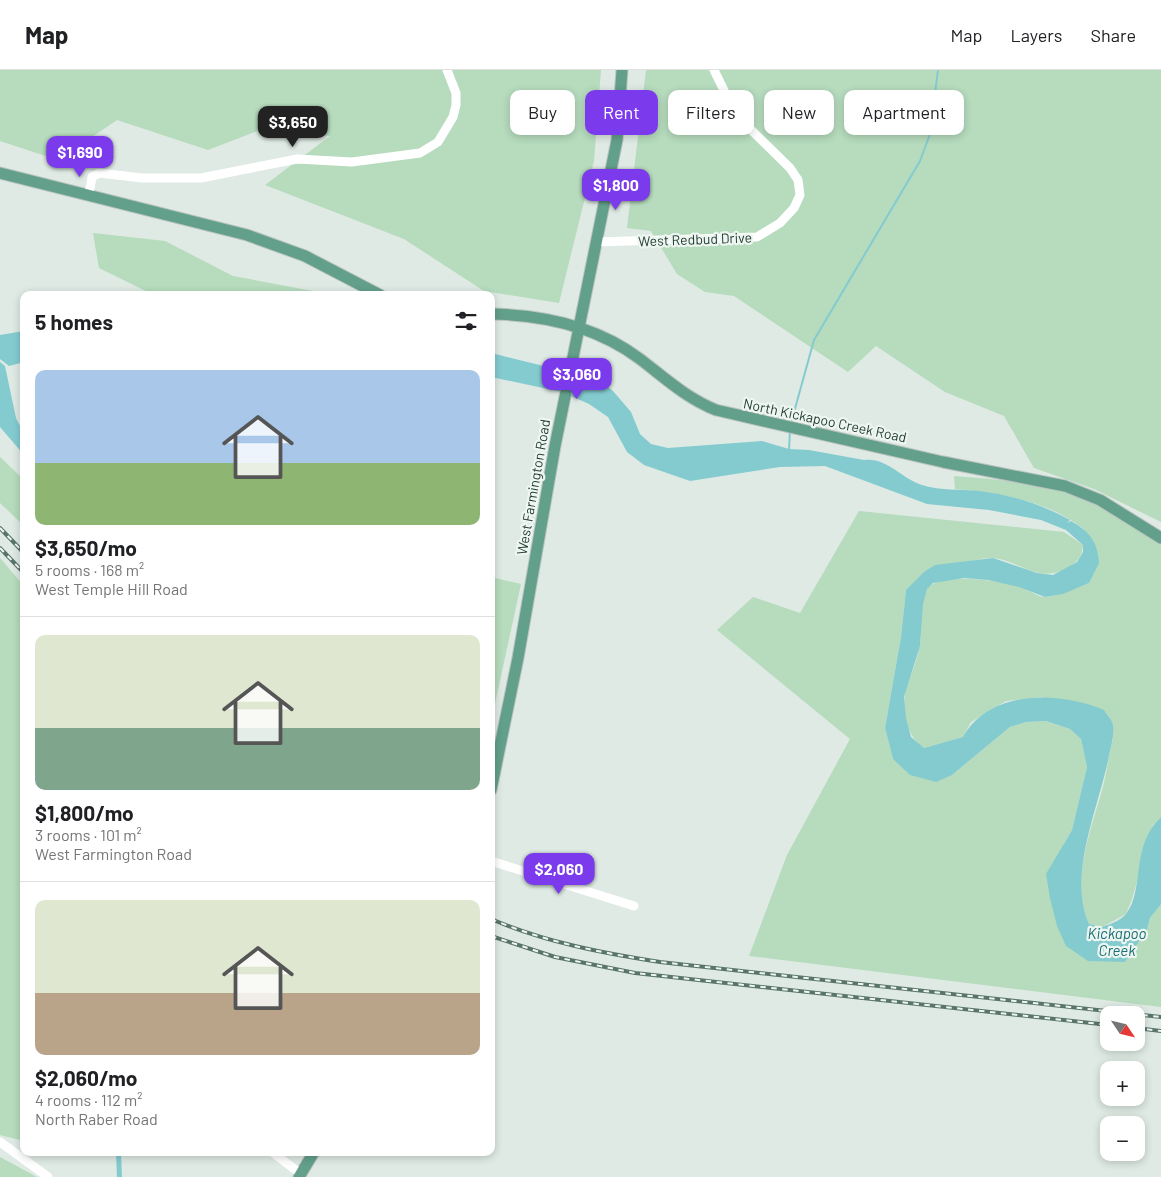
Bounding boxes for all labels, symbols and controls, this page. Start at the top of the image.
text: Map [25,20,68,49]
text: Map [950,24,982,46]
text: Layers [1010,24,1063,46]
text: Share [1091,24,1136,46]
chip: Buy [510,90,575,135]
chip: Rent [585,90,658,135]
chip: Filters [668,90,754,135]
chip: New [764,90,834,135]
chip: Apartment [844,90,964,135]
pin: $3,650 [252,106,334,148]
text: $3,650 [269,112,317,131]
pin: $1,690 [39,136,121,178]
text: $1,690 [57,142,103,161]
pin: $1,800 [575,168,657,211]
text: $1,800 [593,175,639,194]
street label: West Redbud Drive [638,229,752,249]
icon: filters [452,307,480,335]
text: 5 homes [35,309,113,334]
pin: $3,060 [536,358,618,400]
text: $3,060 [553,364,601,383]
street label: North Kickapoo Creek Road [742,394,908,446]
icon: home [213,402,303,492]
street label: West Farmington Road [513,418,553,556]
text: $3,650/mo [35,535,137,560]
text: 5 rooms · 168 m² [35,560,144,579]
text: West Temple Hill Road [35,579,188,598]
icon: home [213,668,303,758]
text: $1,800/mo [35,800,134,825]
text: 3 rooms · 101 m² [35,825,142,844]
text: West Farmington Road [35,844,192,863]
pin: $2,060 [518,852,600,895]
text: $2,060 [535,859,583,878]
water label: Kickapoo Creek [1088,924,1147,959]
icon: home [213,933,303,1023]
north arrow [1100,1006,1145,1051]
map controls [1100,1006,1145,1161]
button: + [1100,1061,1145,1106]
text: $2,060/mo [35,1065,138,1090]
text: 4 rooms · 112 m² [35,1090,142,1109]
text: North Raber Road [35,1109,158,1128]
button: − [1100,1116,1145,1161]

